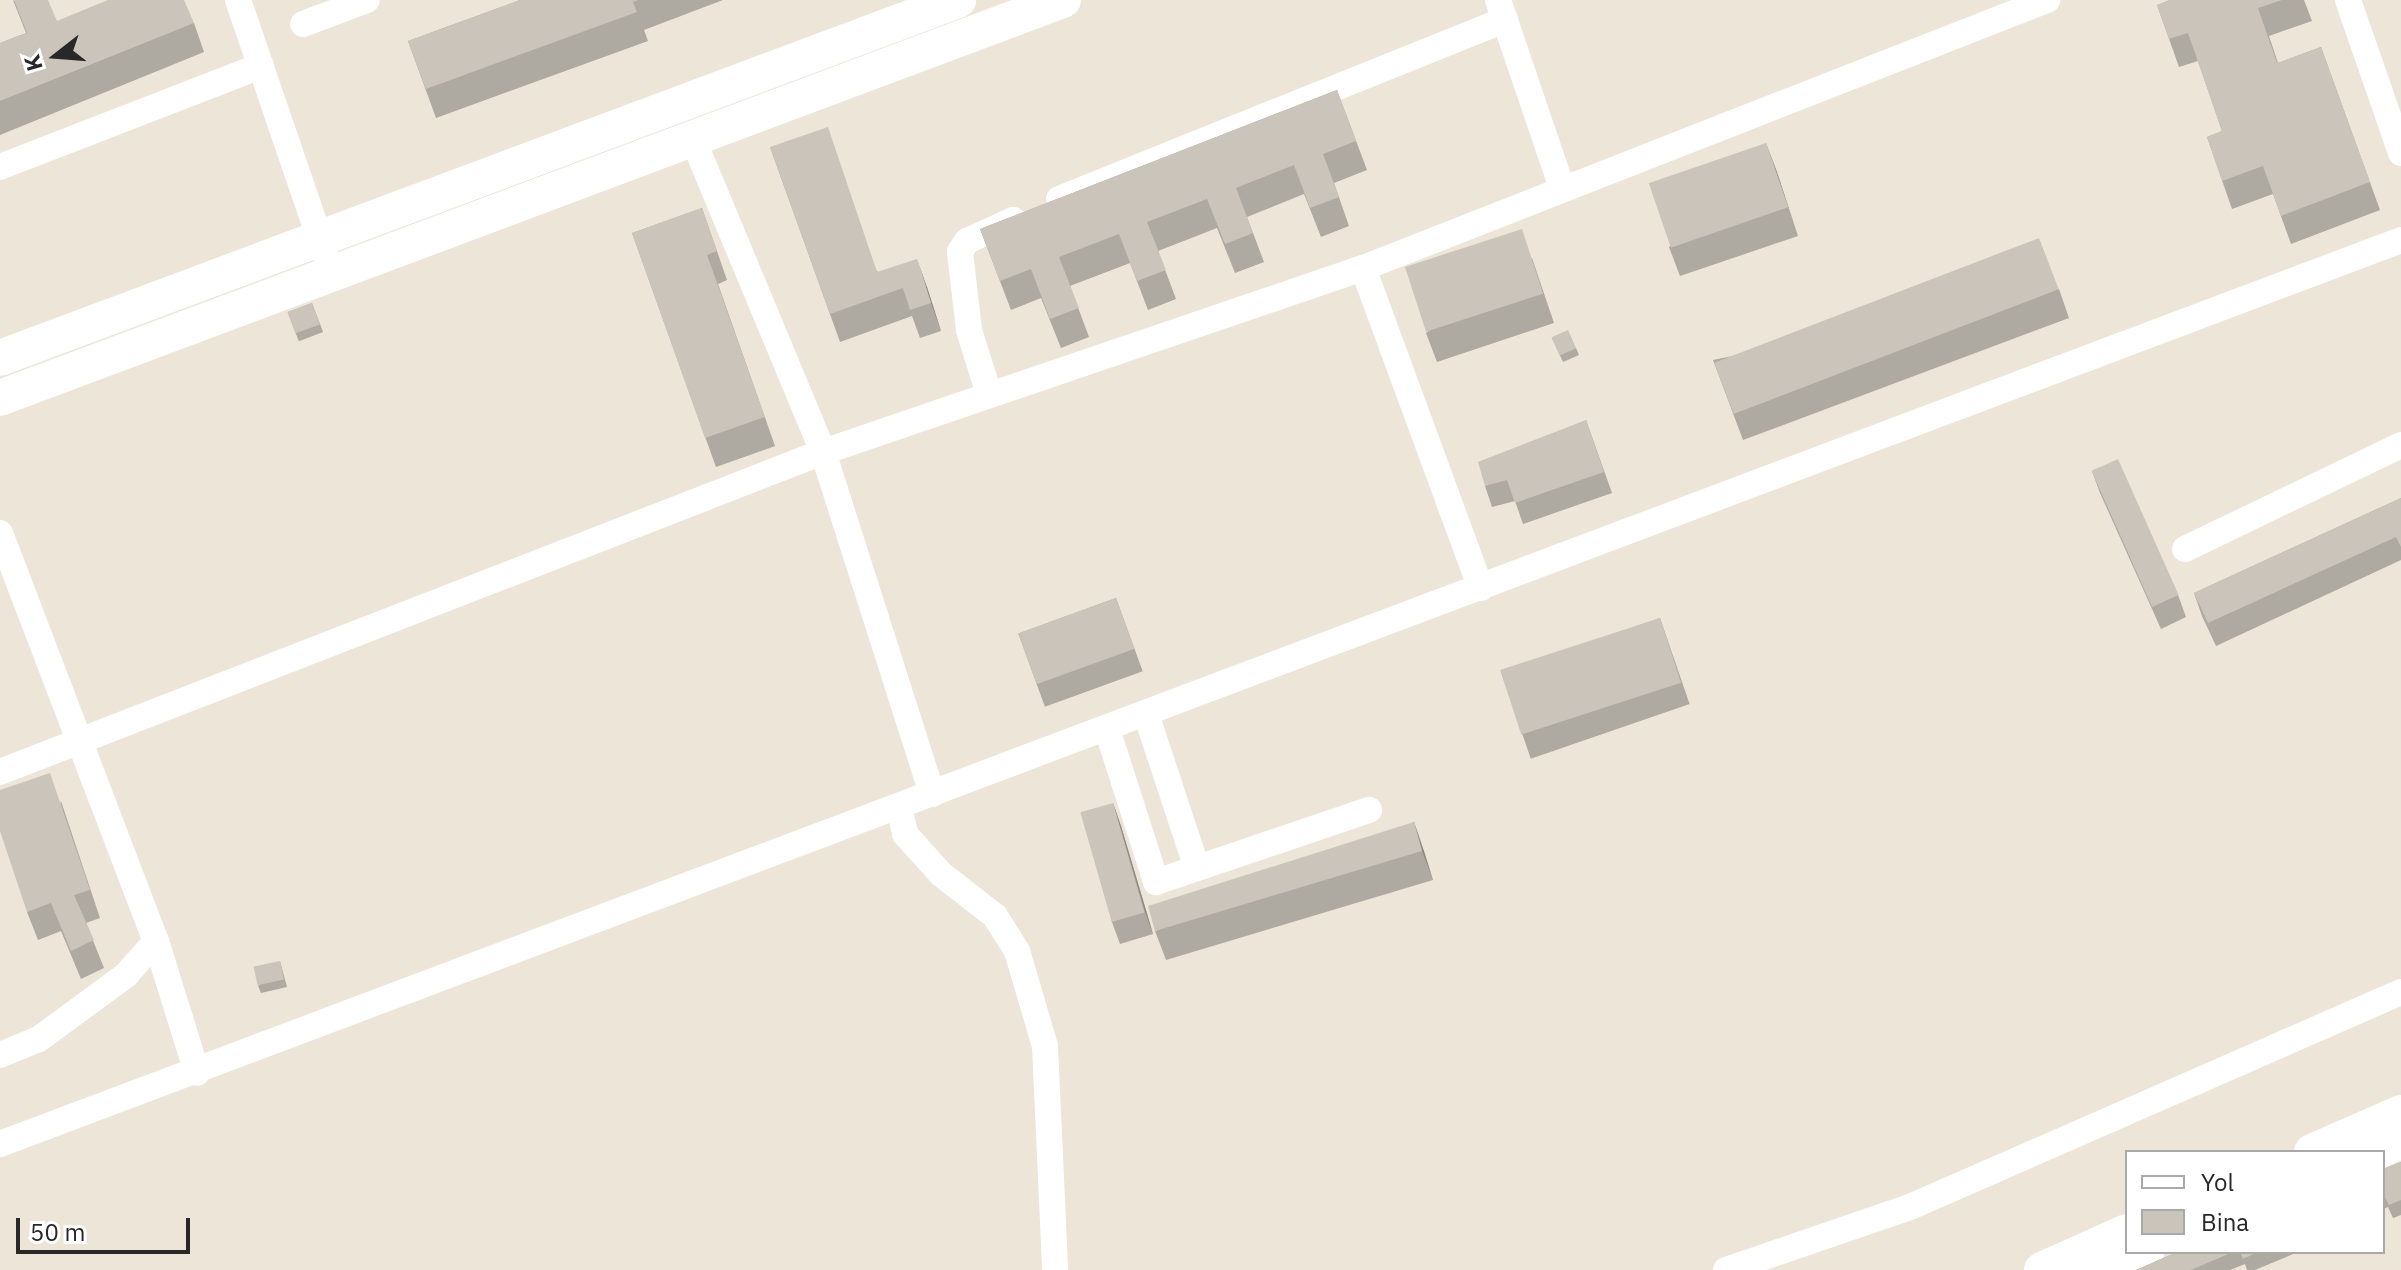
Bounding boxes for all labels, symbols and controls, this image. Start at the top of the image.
north arrow [16,16,96,96]
text: K [16,52,49,75]
legend [2125,1150,2385,1254]
text: Yol [2201,1166,2234,1198]
scale bar [20,1202,194,1252]
text: Bina [2201,1206,2249,1238]
text: 50 m [30,1216,85,1248]

